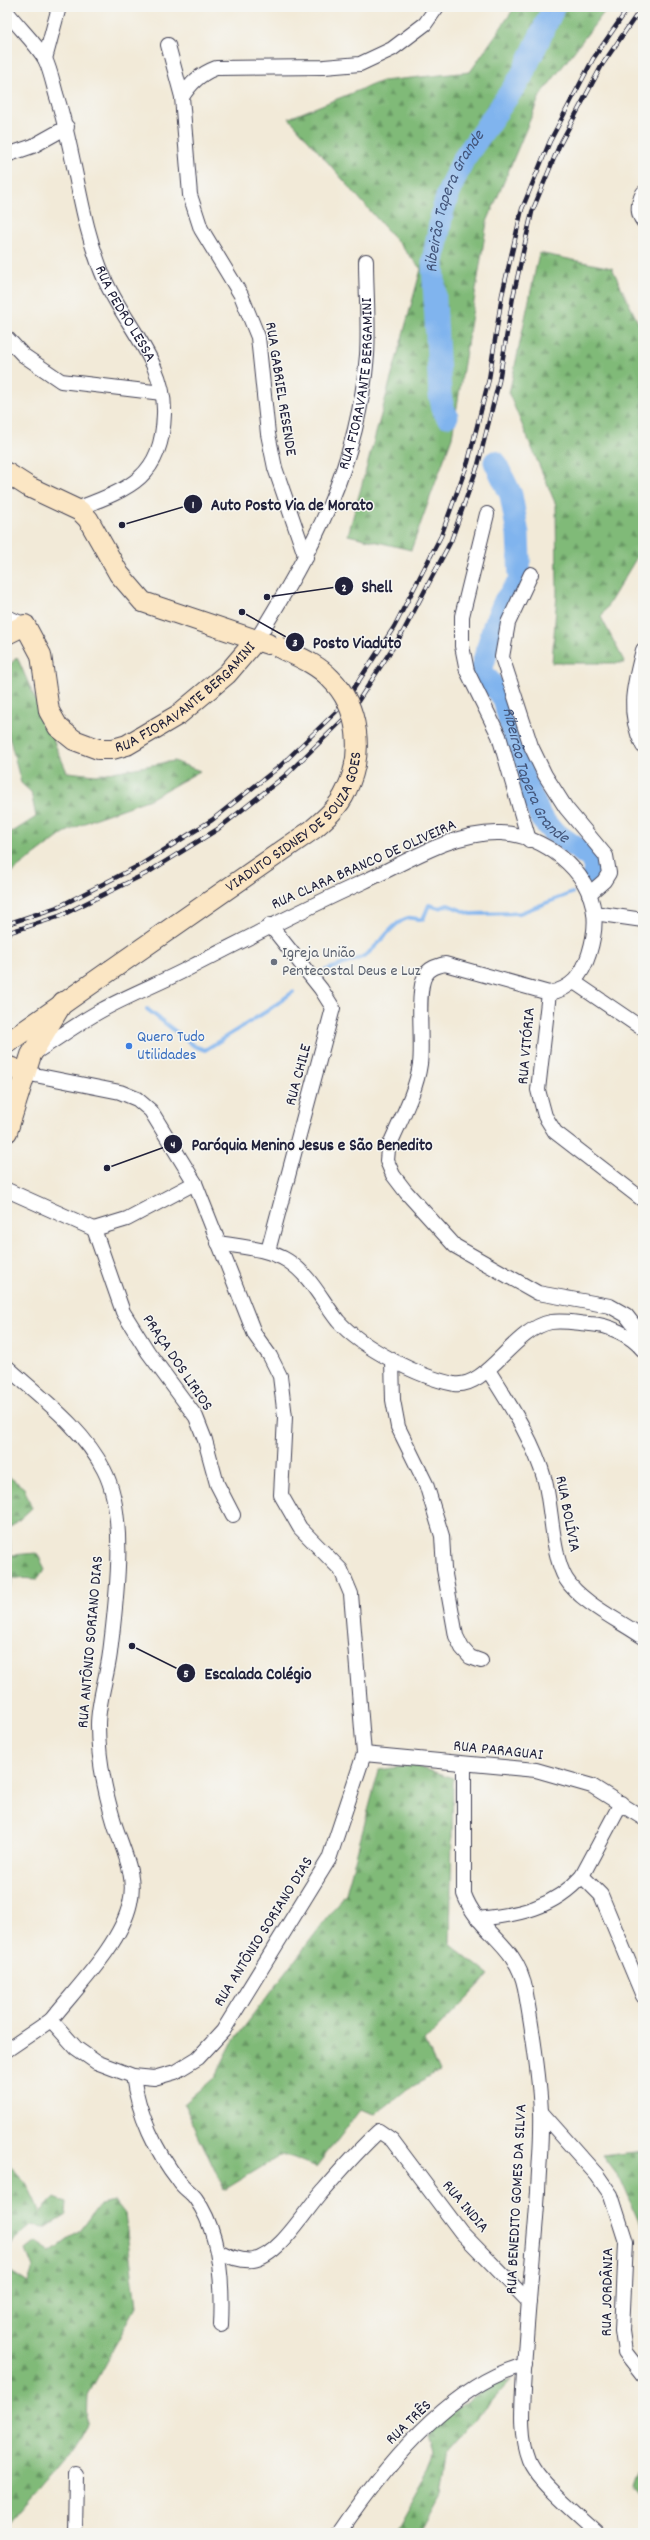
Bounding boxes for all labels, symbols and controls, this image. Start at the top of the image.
water label: Ribeirão Tapera Grande [421,125,492,273]
street label: RUA PEDRO LESSA [89,262,162,366]
street label: RUA FIORAVANTE BERGAMINI [332,297,379,473]
street label: RUA GABRIEL RESENDE [258,320,302,458]
callout: Auto Posto Via de Morato [183,489,381,518]
text: Auto Posto Via de Morato [211,495,374,519]
text: 1 [192,497,195,514]
callout: Shell [334,572,401,601]
text: Shell [362,577,393,601]
text: 2 [341,580,347,597]
callout: Posto Viaduto [285,627,410,656]
text: Posto Viaduto [313,633,402,657]
text: 3 [292,635,298,652]
street label: RUA FIORAVANTE BERGAMINI [112,637,261,759]
water label: Ribeirão Tapera Grande [495,705,574,852]
street label: VIADUTO SIDNEY DE SOUZA GOES [221,751,368,898]
street label: RUA CLARA BRANCO DE OLIVEIRA [268,814,460,916]
place label: Igreja União Pentecostal Deus e Luz [282,942,421,983]
marker: Igreja União Pentecostal Deus e Luz [269,957,279,967]
street label: RUA VITÓRIA [512,1006,542,1085]
place label: Quero Tudo Utilidades [137,1026,205,1067]
marker: Quero Tudo Utilidades [124,1041,134,1051]
street label: RUA CHILE [280,1041,318,1108]
callout: Paróquia Menino Jesus e São Benedito [163,1129,440,1158]
text: Paróquia Menino Jesus e São Benedito [192,1135,433,1159]
text: 4 [171,1137,176,1154]
street label: PRAÇA DOS LIRIOS [136,1310,218,1416]
street label: RUA BOLÍVIA [548,1474,586,1554]
street label: RUA ANTÔNIO SORIANO DIAS [72,1555,110,1729]
callout: Escalada Colégio [176,1658,319,1687]
text: Escalada Colégio [205,1664,312,1688]
text: 5 [183,1666,189,1683]
street label: RUA PARAGUAI [452,1735,544,1767]
street label: RUA ANTÔNIO SORIANO DIAS [208,1853,320,2011]
street label: RUA BENEDITO GOMES DA SILVA [501,2103,533,2295]
street label: RUA INDIA [436,2176,494,2239]
street label: RUA JORDÂNIA [596,2247,620,2337]
street label: RUA TRÊS [381,2395,437,2451]

